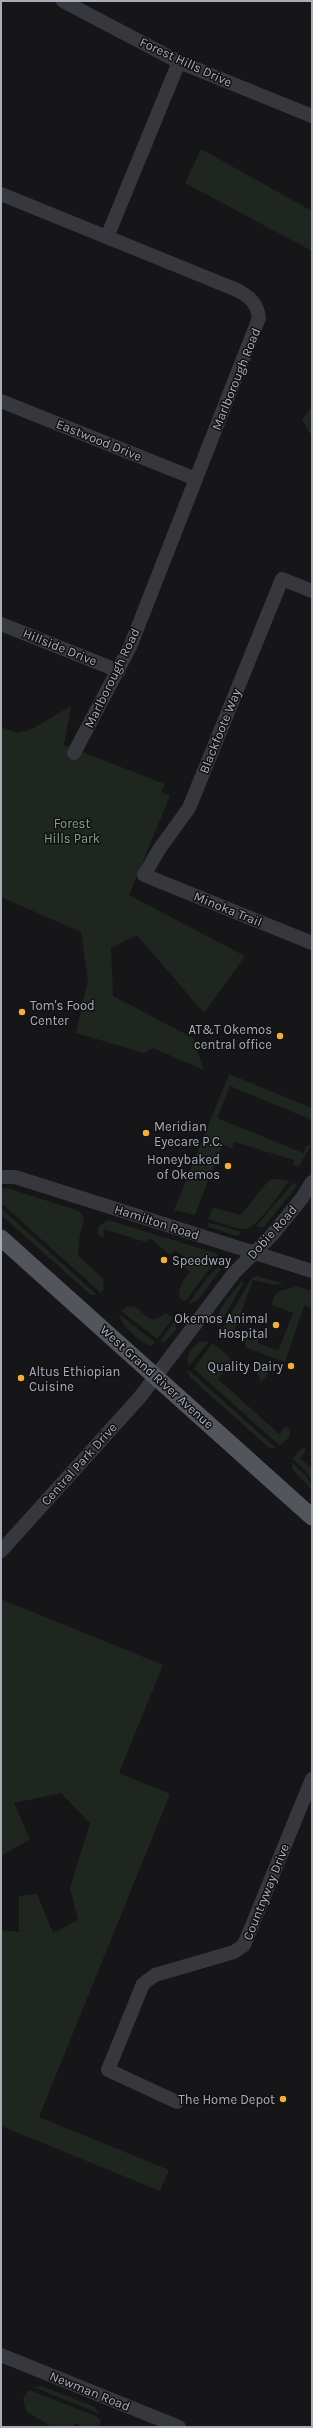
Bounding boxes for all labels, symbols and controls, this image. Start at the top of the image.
street label: Forest Hills Drive [138,34,235,90]
street label: Marlborough Road [209,326,263,432]
street label: Eastwood Drive [54,416,144,464]
street label: Hillside Drive [21,625,99,669]
street label: Marlborough Road [81,626,143,730]
street label: Blackfoote Way [196,686,244,776]
park label: Forest Hills Park [44,816,100,846]
street label: Minoka Trail [192,888,264,930]
place label: Tom's Food Center [30,998,95,1028]
marker: Tom's Food Center [17,1007,27,1017]
place label: AT&T Okemos central office [189,1022,272,1052]
marker: AT&T Okemos central office [275,1031,285,1041]
place label: Meridian Eyecare P.C. [154,1119,222,1149]
marker: Meridian Eyecare P.C. [141,1128,151,1138]
place label: Honeybaked of Okemos [147,1152,220,1182]
marker: Honeybaked of Okemos [223,1161,233,1171]
street label: Hamilton Road [113,1201,201,1243]
street label: Dobie Road [244,1202,300,1262]
place label: Speedway [172,1253,231,1268]
marker: Speedway [159,1255,169,1265]
place label: Okemos Animal Hospital [174,1311,268,1341]
marker: Okemos Animal Hospital [271,1320,281,1330]
street label: West Grand River Avenue [97,1322,217,1432]
place label: Quality Dairy [208,1359,283,1374]
marker: Quality Dairy [286,1361,296,1371]
place label: Altus Ethiopian Cuisine [29,1364,120,1394]
marker: Altus Ethiopian Cuisine [16,1373,26,1383]
street label: Central Park Drive [38,1419,120,1508]
street label: Countryway Drive [240,1841,292,1942]
place label: The Home Depot [178,2092,275,2107]
marker: The Home Depot [278,2094,288,2104]
street label: Newman Road [48,2368,132,2414]

